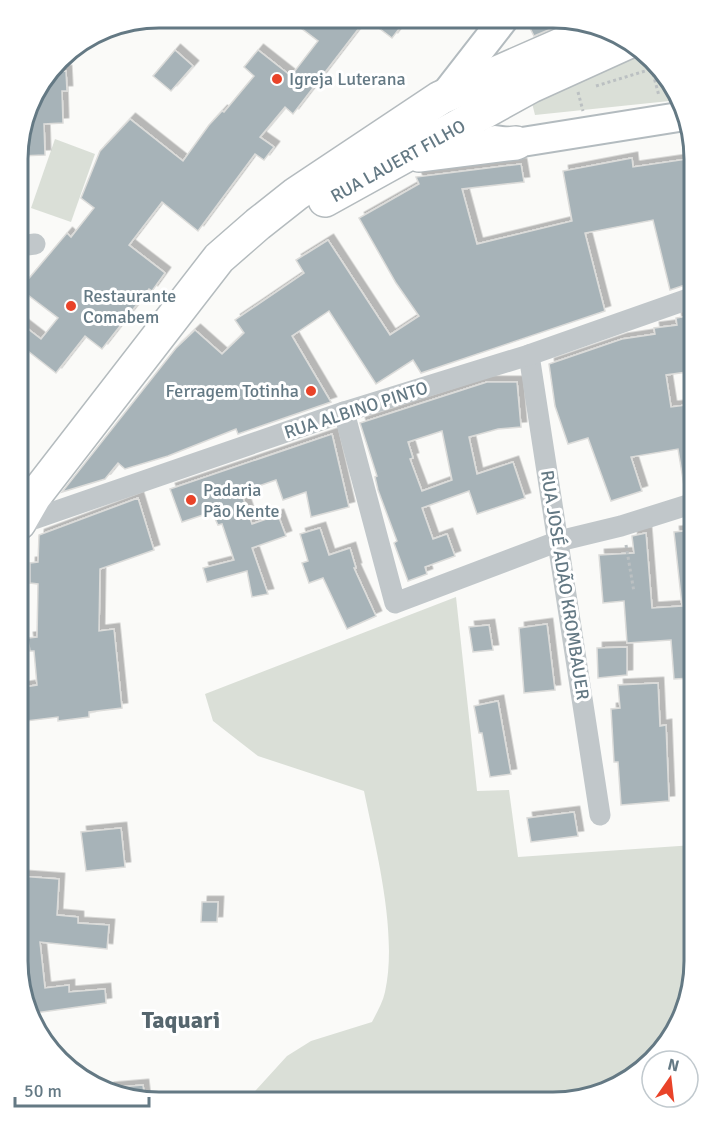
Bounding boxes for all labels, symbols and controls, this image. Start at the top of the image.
place label: Igreja Luterana [289,68,406,90]
marker: Igreja Luterana [270,72,284,86]
street label: RUA LAUERT FILHO [327,115,469,207]
place label: Restaurante Comabem [83,285,176,328]
marker: Restaurante Comabem [64,299,78,313]
street label: RUA ALBINO PINTO [281,376,431,444]
place label: Ferragem Totinha [166,380,299,402]
marker: Ferragem Totinha [304,384,318,398]
street label: RUA JOSÉ ADÃO KROMBAUER [536,469,594,702]
place label: Padaria Pão Kente [203,479,280,522]
marker: Padaria Pão Kente [184,493,198,507]
district label: Taquari [142,1005,220,1035]
north arrow [640,1049,700,1109]
text: N [666,1054,681,1076]
scale bar [15,1070,148,1108]
text: 50 m [24,1080,62,1102]

